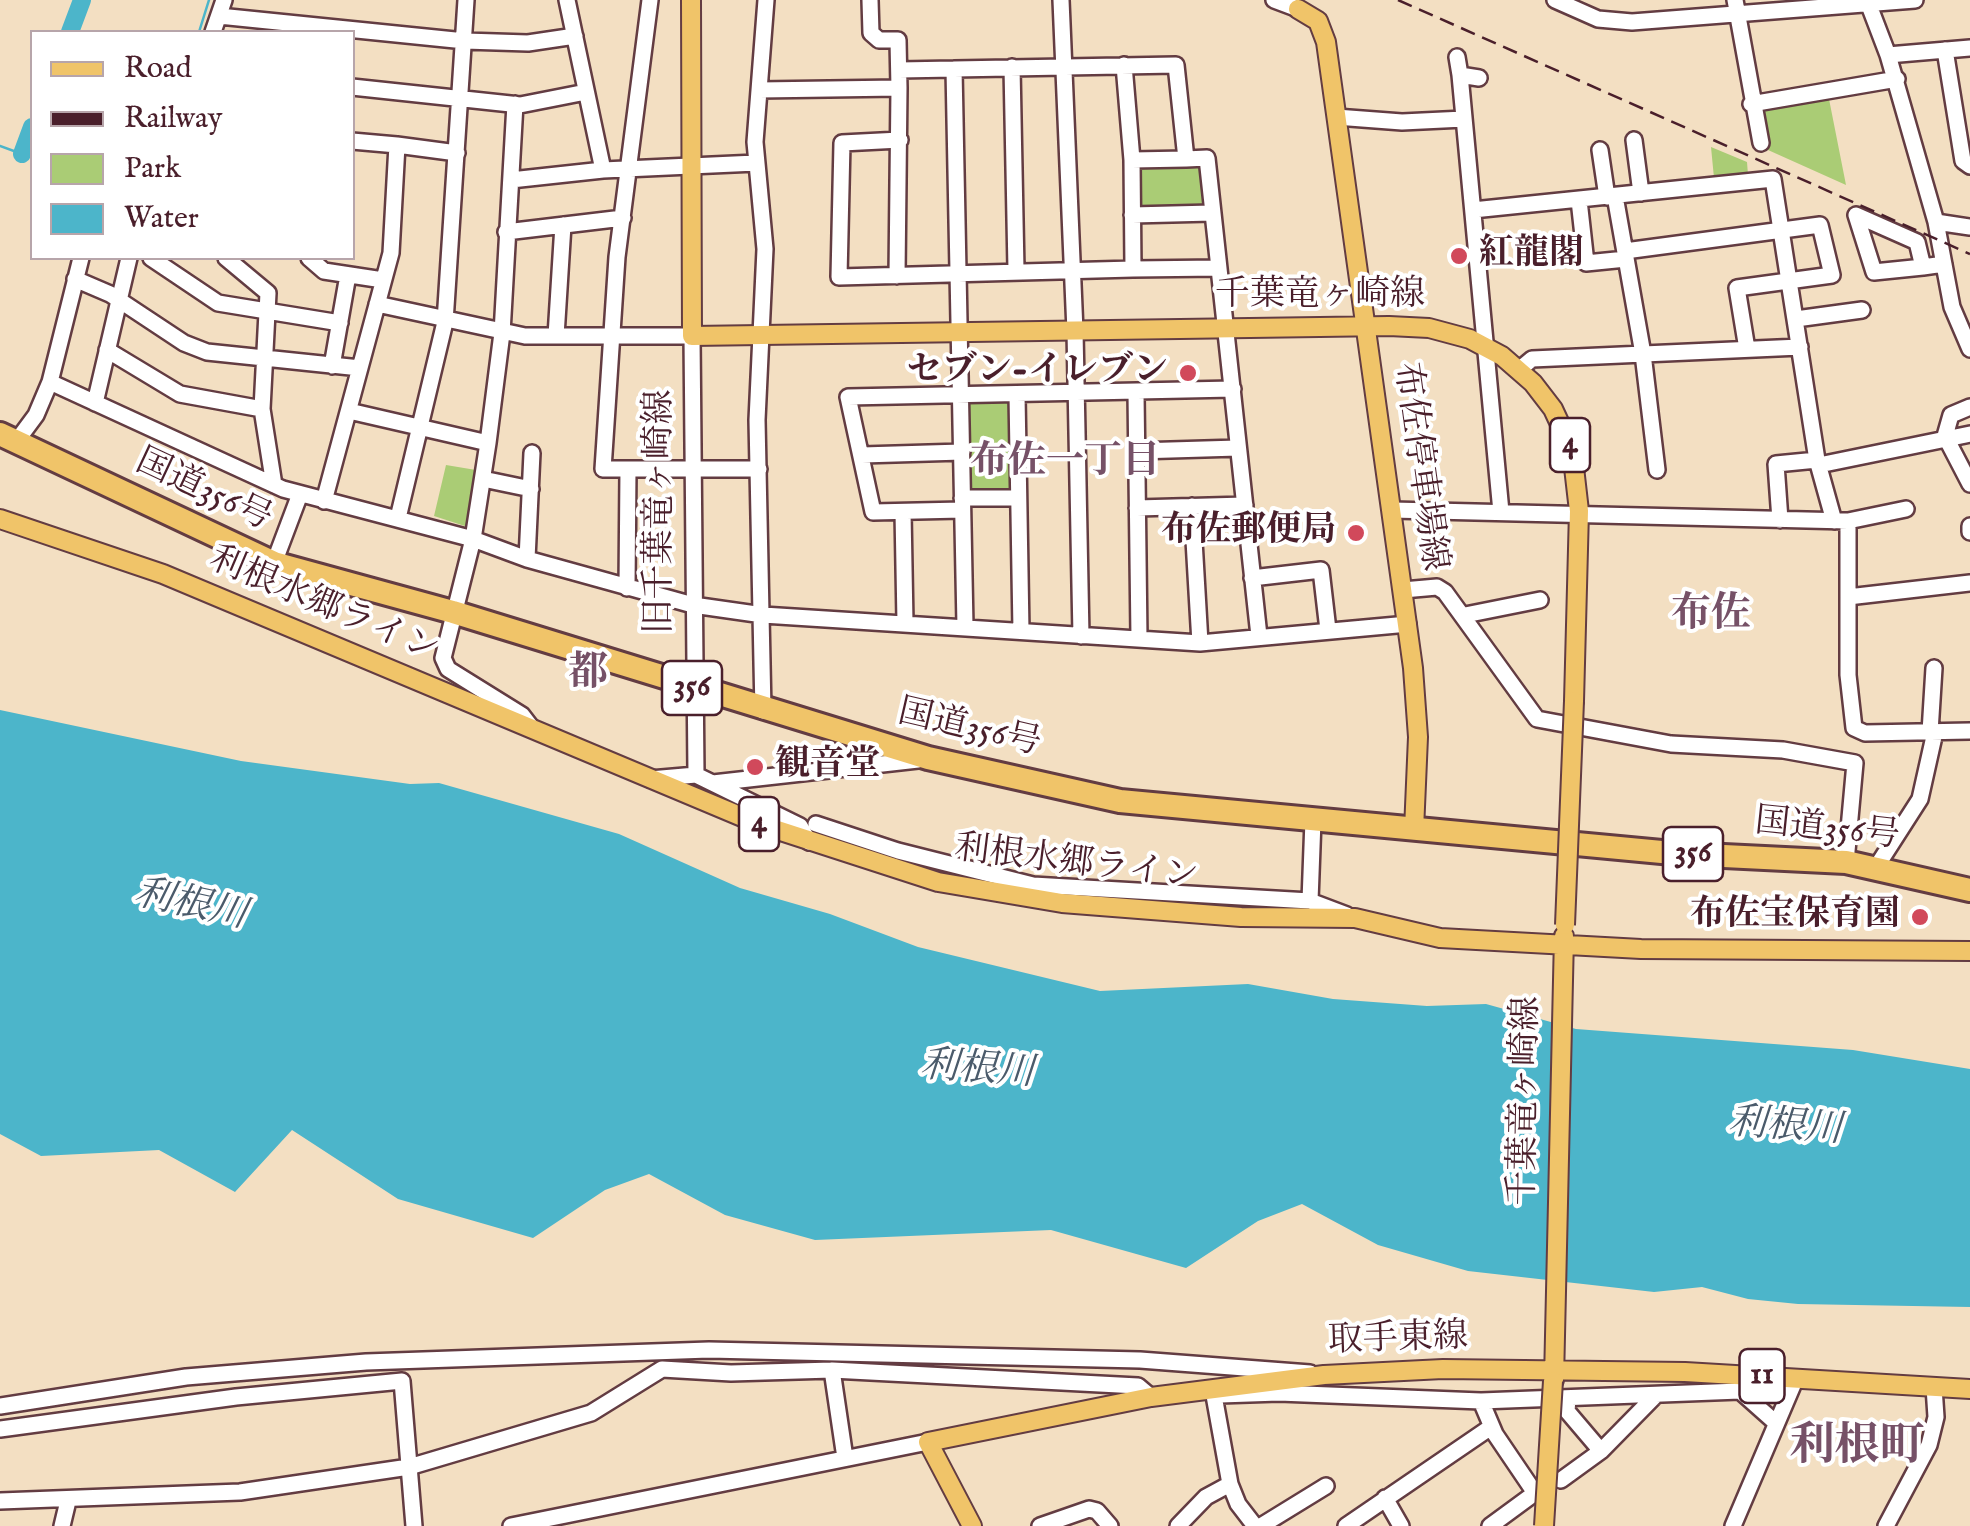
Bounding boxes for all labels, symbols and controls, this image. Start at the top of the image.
legend [30,30,355,260]
text: Road [124,50,192,88]
text: Railway [124,100,222,138]
text: Park [124,150,181,188]
text: Water [124,200,199,238]
place label: 紅龍閣 [1479,235,1584,277]
marker: 紅龍閣 [1448,245,1470,267]
street label: 千葉竜ヶ崎線 [1215,276,1425,318]
place label: セブン-イレブン [907,352,1168,394]
street label: 布佐停車場線 [1383,360,1453,574]
marker: セブン-イレブン [1177,362,1199,384]
street label: 旧千葉竜ヶ崎線 [641,390,683,634]
road number: 4 [1550,418,1590,472]
district label: 布佐一丁目 [970,441,1160,487]
street label: 国道356号 [128,442,278,542]
place label: 布佐郵便局 [1161,512,1336,554]
marker: 布佐郵便局 [1345,522,1367,544]
street label: 利根水郷ライン [202,540,444,674]
district label: 布佐 [1671,593,1751,641]
district label: 都 [568,652,608,700]
road number: 356 [662,661,722,715]
street label: 国道356号 [893,693,1045,767]
place label: 観音堂 [775,746,880,788]
marker: 観音堂 [744,756,766,778]
road number: 4 [739,797,779,851]
street label: 国道356号 [1752,803,1902,859]
road number: 356 [1663,827,1723,881]
street label: 利根水郷ライン [952,829,1200,901]
water label: 利根川 [130,873,250,941]
place label: 布佐宝保育園 [1690,896,1900,938]
marker: 布佐宝保育園 [1909,906,1931,928]
street label: 千葉竜ヶ崎線 [1504,996,1550,1206]
water label: 利根川 [919,1045,1035,1099]
water label: 利根川 [1727,1102,1843,1156]
street label: 取手東線 [1327,1318,1469,1364]
road number: 11 [1740,1349,1784,1403]
district label: 利根町 [1790,1423,1924,1477]

